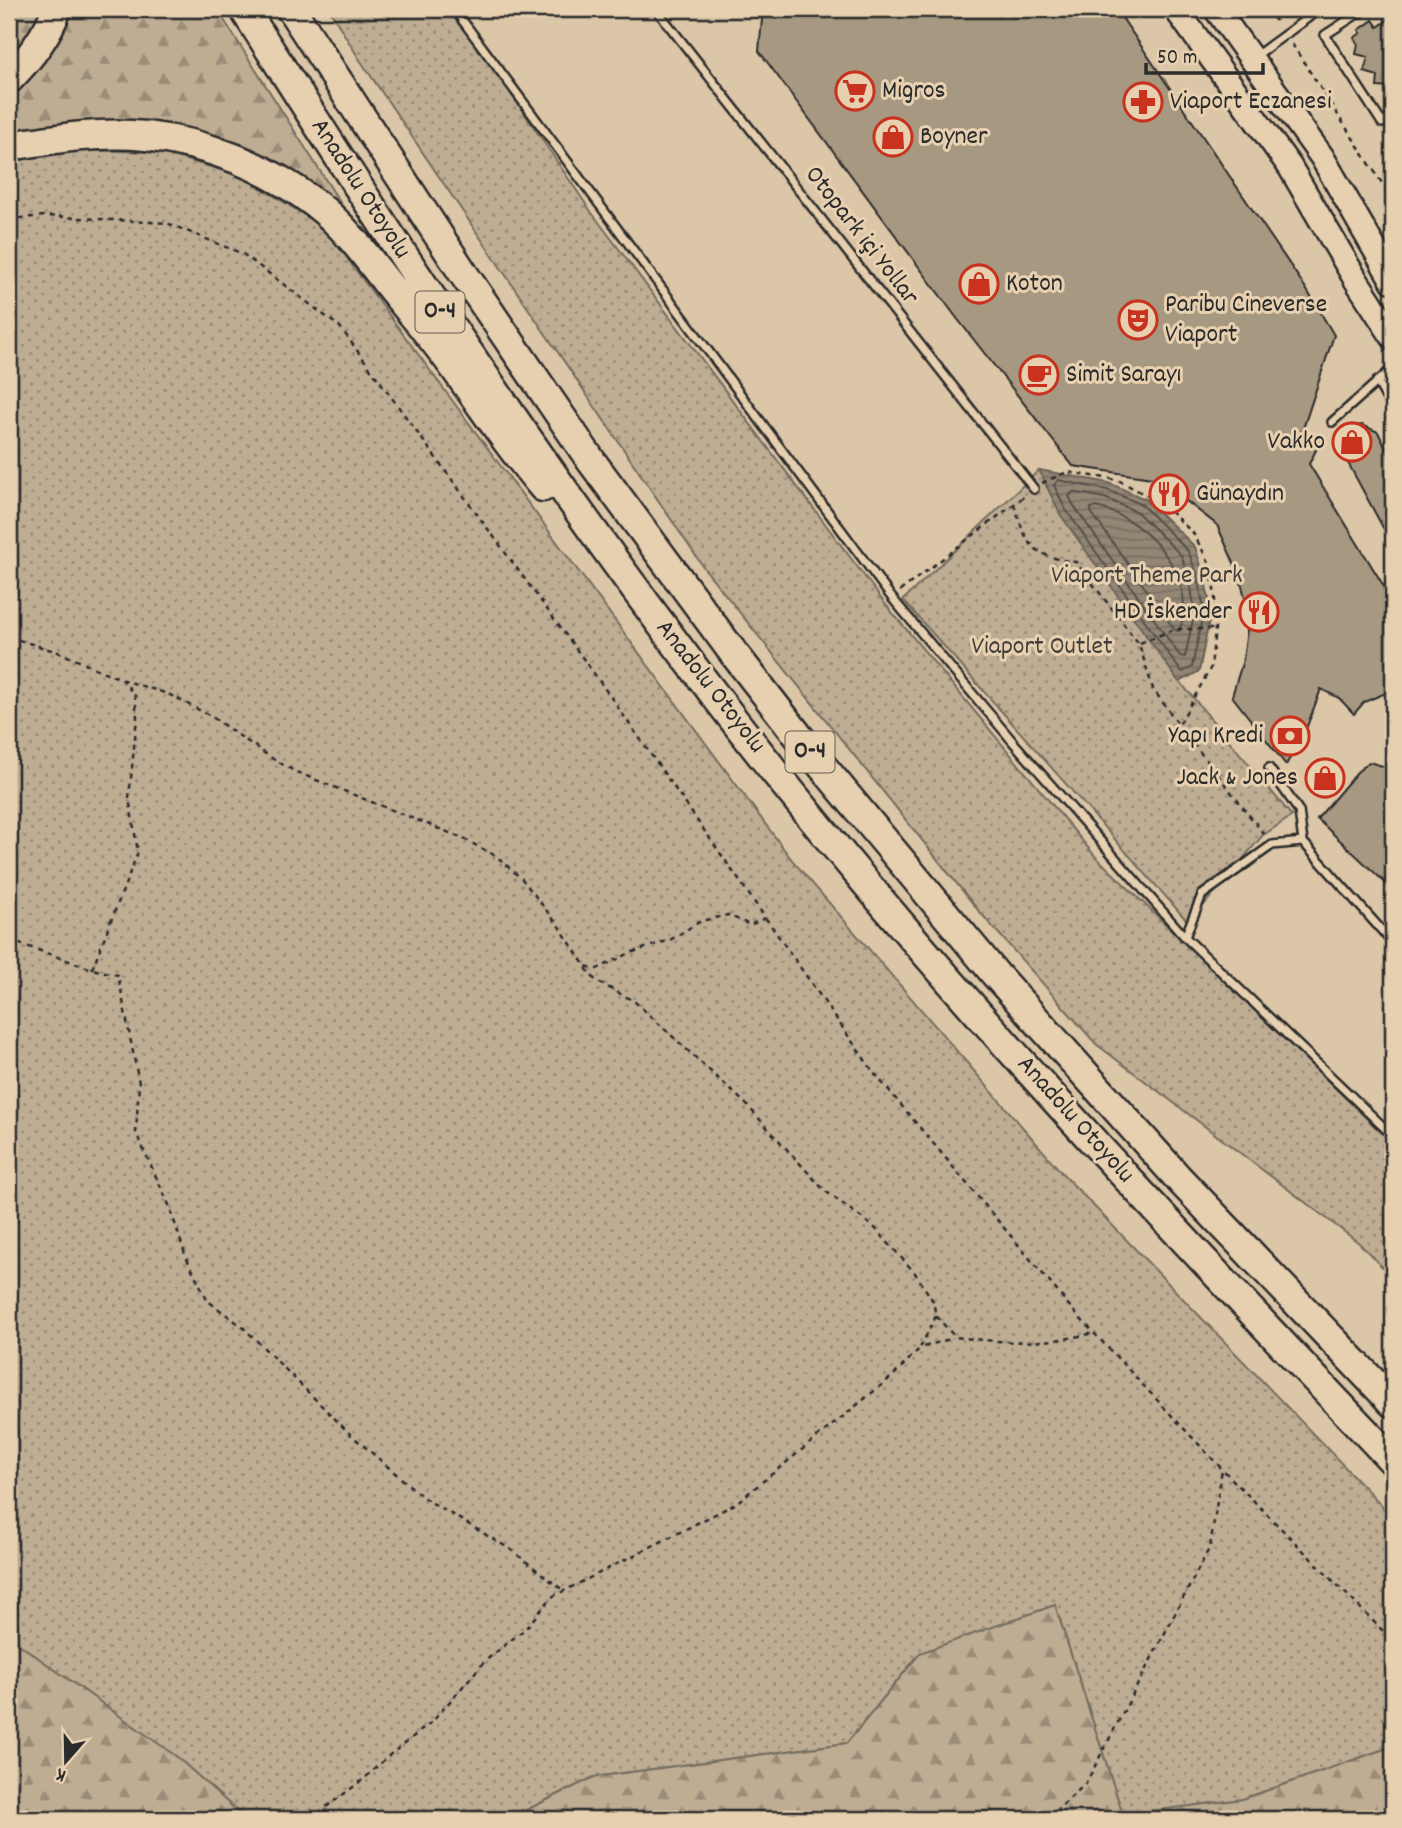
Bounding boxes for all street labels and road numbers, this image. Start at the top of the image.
street label: Anadolu Otoyolu [301,111,419,267]
street label: Otopark içi Yollar [795,159,927,314]
road number: O-4 [416,292,464,332]
street label: Anadolu Otoyolu [646,612,774,762]
road number: O-4 [786,732,834,772]
street label: Anadolu Otoyolu [1007,1048,1143,1192]

